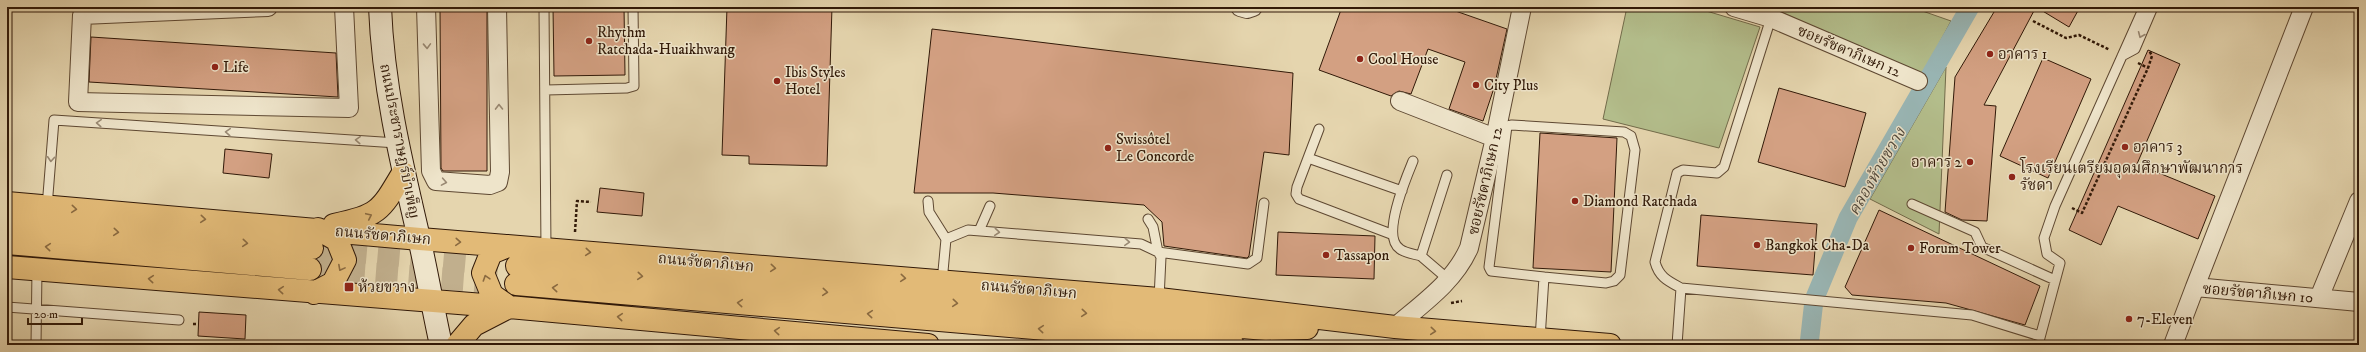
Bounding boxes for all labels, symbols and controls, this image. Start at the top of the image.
street label: ซอยรัชดาภิเษก 12 [1794,21,1904,82]
place label: Rhythm Ratchada-Huaikhwang [597,23,736,59]
one-way arrow [2138,30,2146,38]
marker: Rhythm Ratchada-Huaikhwang [584,36,594,46]
one-way arrow [423,43,431,49]
place label: อาคาร 1 [1998,45,2047,64]
marker: อาคาร 1 [1985,49,1995,59]
place label: Cool House [1368,50,1438,69]
marker: Cool House [1355,54,1365,64]
place label: Life [223,58,249,77]
marker: Life [210,62,220,72]
street label: ถนนประชาราษฎร์บำเพ็ญ [375,62,425,220]
place label: Ibis Styles Hotel [785,63,846,99]
marker: Ibis Styles Hotel [772,76,782,86]
place label: City Plus [1484,76,1538,95]
marker: City Plus [1471,80,1481,90]
one-way arrow [495,104,503,110]
one-way arrow [96,119,102,127]
water label: คลองห้วยขวาง [1844,123,1911,219]
street label: ซอยรัชดาภิเษก 12 [1464,125,1507,237]
one-way arrow [225,127,231,136]
place label: Swissôtel Le Concorde [1116,130,1194,166]
one-way arrow [355,136,361,145]
place label: อาคาร 3 [2133,138,2182,157]
marker: อาคาร 3 [2120,142,2130,152]
marker: Swissôtel Le Concorde [1103,143,1113,153]
place label: อาคาร 2 [1911,153,1963,172]
one-way arrow [47,156,56,162]
marker: อาคาร 2 [1965,157,1975,167]
place label: โรงเรียนเตรียมอุดมศึกษาพัฒนาการ รัชดา [2019,157,2243,195]
marker: โรงเรียนเตรียมอุดมศึกษาพัฒนาการ รัชดา [2007,172,2017,182]
one-way arrow [441,177,447,186]
place label: Diamond Ratchada [1583,192,1698,211]
marker: Diamond Ratchada [1570,196,1580,206]
one-way arrow [71,204,77,213]
one-way arrow [364,213,372,221]
one-way arrow [200,215,206,224]
street label: ถนนรัชดาภิเษก [334,222,432,249]
one-way arrow [113,227,119,236]
one-way arrow [994,228,1000,237]
place label: Bangkok Cha-Da [1765,236,1870,255]
one-way arrow [242,238,248,247]
one-way arrow [455,238,461,247]
one-way arrow [1124,238,1130,247]
place label: Forum Tower [1919,239,2001,258]
marker: Bangkok Cha-Da [1752,240,1762,250]
one-way arrow [45,242,51,251]
marker: Forum Tower [1906,243,1916,253]
place label: Tassapon [1334,246,1390,265]
one-way arrow [585,248,591,257]
street label: ถนนรัชดาภิเษก [657,249,755,276]
marker: Tassapon [1321,250,1331,260]
one-way arrow [770,263,776,272]
one-way arrow [338,264,345,271]
one-way arrow [637,271,643,280]
one-way arrow [482,274,491,281]
one-way arrow [900,274,906,283]
one-way arrow [148,275,154,284]
street label: ถนนรัชดาภิเษก [980,276,1078,303]
place label: ห้วยขวาง [358,278,415,297]
street label: ซอยรัชดาภิเษก 10 [2202,279,2314,308]
marker: ห้วยขวาง [343,281,355,293]
one-way arrow [552,283,558,292]
one-way arrow [278,286,284,295]
one-way arrow [822,287,828,296]
one-way arrow [952,298,958,307]
one-way arrow [737,299,743,308]
scale bar [28,300,82,326]
text: 20 m [34,307,58,322]
one-way arrow [1081,309,1087,318]
one-way arrow [867,310,873,319]
place label: 7-Eleven [2137,310,2193,329]
one-way arrow [617,313,623,322]
marker: 7-Eleven [2124,314,2134,324]
one-way arrow [1038,324,1044,333]
one-way arrow [1430,326,1436,335]
one-way arrow [774,327,781,336]

